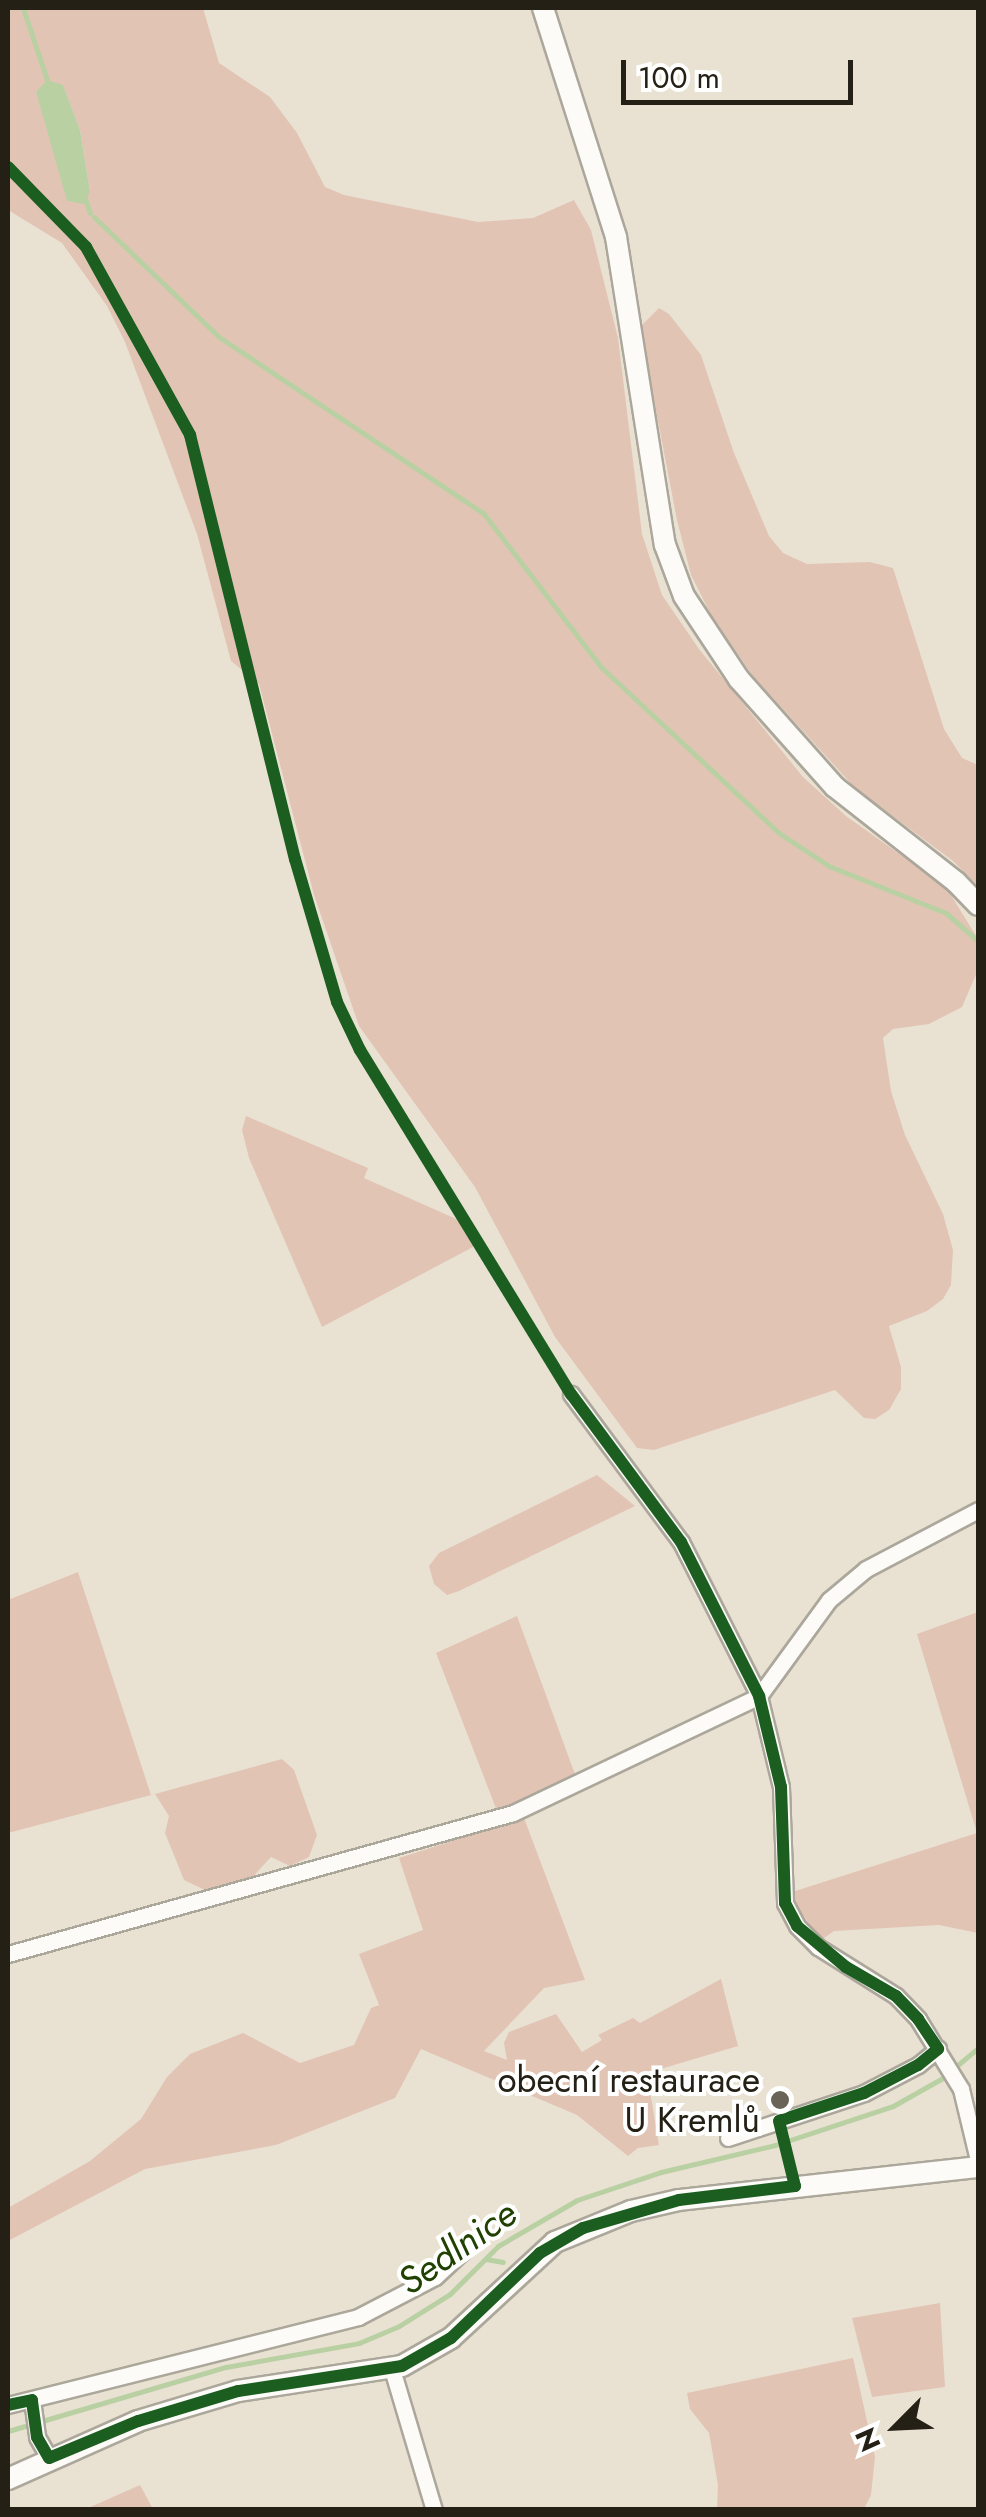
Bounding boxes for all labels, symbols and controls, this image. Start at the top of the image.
scale bar [626,40,858,102]
text: 100 m [638,56,720,99]
place label: obecní restaurace U Kremlů [497,2059,760,2141]
marker: obecní restaurace U Kremlů [769,2089,791,2111]
water label: Sedlnice [389,2190,525,2304]
north arrow [846,2377,946,2477]
text: N [845,2421,891,2458]

